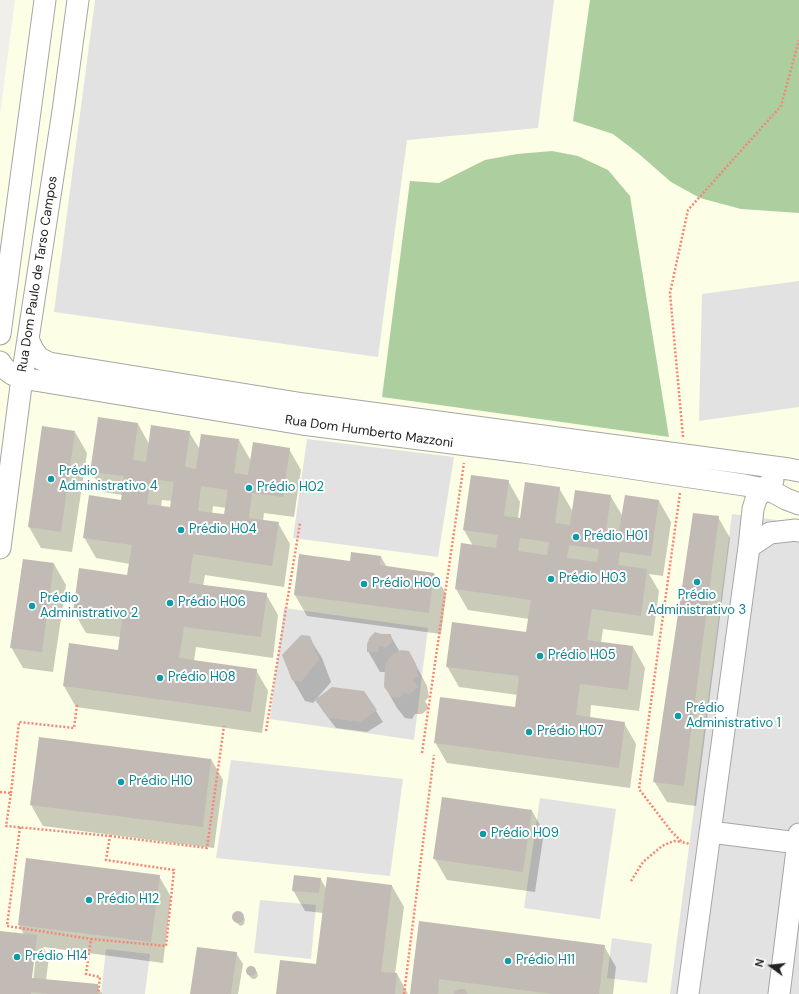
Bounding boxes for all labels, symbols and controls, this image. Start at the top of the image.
street label: Rua Dom Paulo de Tarso Campos [15,175,61,373]
street label: Rua Dom Humberto Mazzoni [284,412,454,452]
place label: Prédio Administrativo 4 [59,464,158,495]
marker: Prédio Administrativo 4 [46,474,56,484]
place label: Prédio H02 [257,480,324,496]
marker: Prédio H02 [244,483,254,493]
place label: Prédio H04 [189,522,257,538]
marker: Prédio H04 [176,525,186,535]
place label: Prédio H01 [584,529,648,545]
marker: Prédio H01 [571,532,581,542]
place label: Prédio H03 [559,571,626,587]
marker: Prédio H03 [546,574,556,584]
place label: Prédio H00 [372,576,441,592]
marker: Prédio Administrativo 3 [692,577,702,587]
marker: Prédio H00 [359,579,369,589]
place label: Prédio Administrativo 3 [648,588,746,619]
place label: Prédio Administrativo 2 [40,591,138,622]
place label: Prédio H06 [178,595,246,611]
marker: Prédio H06 [165,598,175,608]
marker: Prédio Administrativo 2 [27,601,37,611]
place label: Prédio H05 [548,648,616,664]
marker: Prédio H05 [535,651,545,661]
place label: Prédio H08 [168,670,236,686]
marker: Prédio H08 [155,673,165,683]
place label: Prédio Administrativo 1 [686,701,781,732]
marker: Prédio Administrativo 1 [673,711,683,721]
place label: Prédio H07 [537,724,603,740]
marker: Prédio H07 [524,727,534,737]
place label: Prédio H10 [129,774,193,790]
marker: Prédio H10 [116,777,126,787]
place label: Prédio H09 [491,826,559,842]
marker: Prédio H09 [478,829,488,839]
place label: Prédio H12 [97,892,159,908]
marker: Prédio H12 [84,895,94,905]
north arrow [751,946,791,986]
place label: Prédio H14 [25,949,88,965]
marker: Prédio H14 [12,952,22,962]
place label: Prédio H11 [516,953,575,969]
marker: Prédio H11 [503,956,513,966]
text: N [752,957,767,969]

